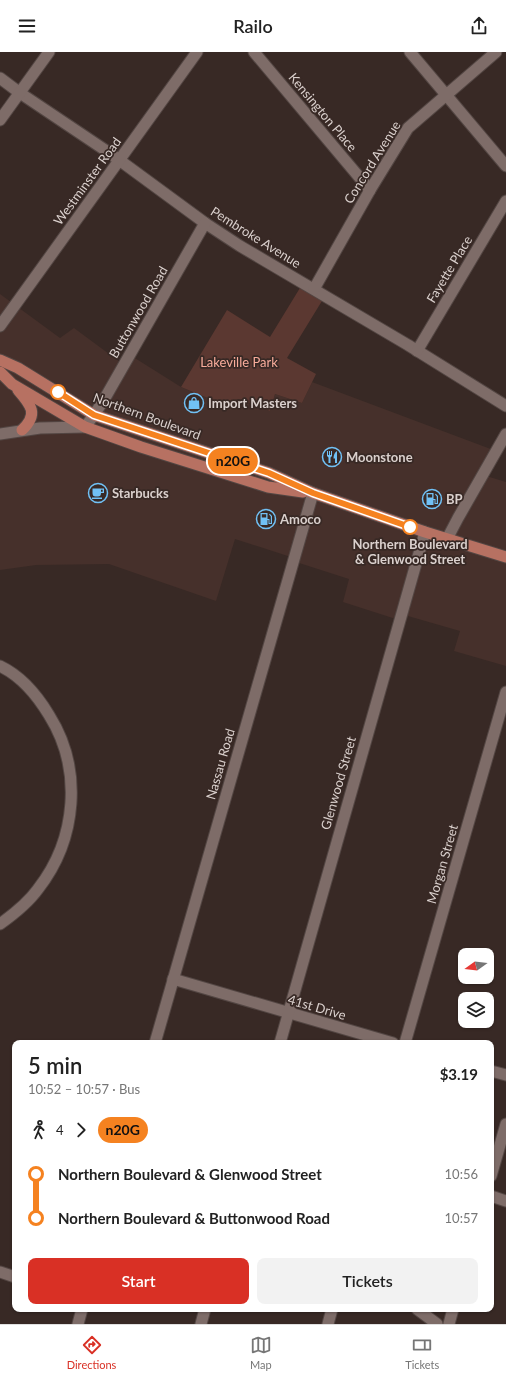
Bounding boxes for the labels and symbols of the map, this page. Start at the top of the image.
street label: Kensington Place [285,69,361,155]
street label: Concord Avenue [340,118,404,206]
street label: Westminster Road [50,134,124,228]
street label: Pembroke Avenue [208,203,304,271]
street label: Fayette Place [423,232,475,305]
street label: Buttonwood Road [105,263,171,361]
park label: Lakeville Park [200,354,278,370]
unlabelled marker [50,384,66,400]
street label: Northern Boulevard [91,389,203,443]
shop icon: Import Masters [183,392,205,414]
place label: Import Masters [208,395,297,411]
restaurant icon: Moonstone [321,446,343,468]
line badge: n20G [205,448,261,474]
place label: Moonstone [346,449,413,465]
cafe icon: Starbucks [87,482,109,504]
place label: Starbucks [112,485,169,501]
fuel station icon: BP [421,488,443,510]
place label: BP [446,491,463,507]
fuel station icon: Amoco [255,508,277,530]
place label: Amoco [279,511,322,527]
marker: Northern Boulevard & Glenwood Street [402,519,418,535]
place label: Northern Boulevard & Glenwood Street [352,536,468,567]
street label: Nassau Road [202,727,238,801]
street label: Glenwood Street [317,734,359,831]
street label: Morgan Street [423,822,461,906]
north arrow [458,948,494,984]
street label: 41st Drive [286,991,348,1023]

